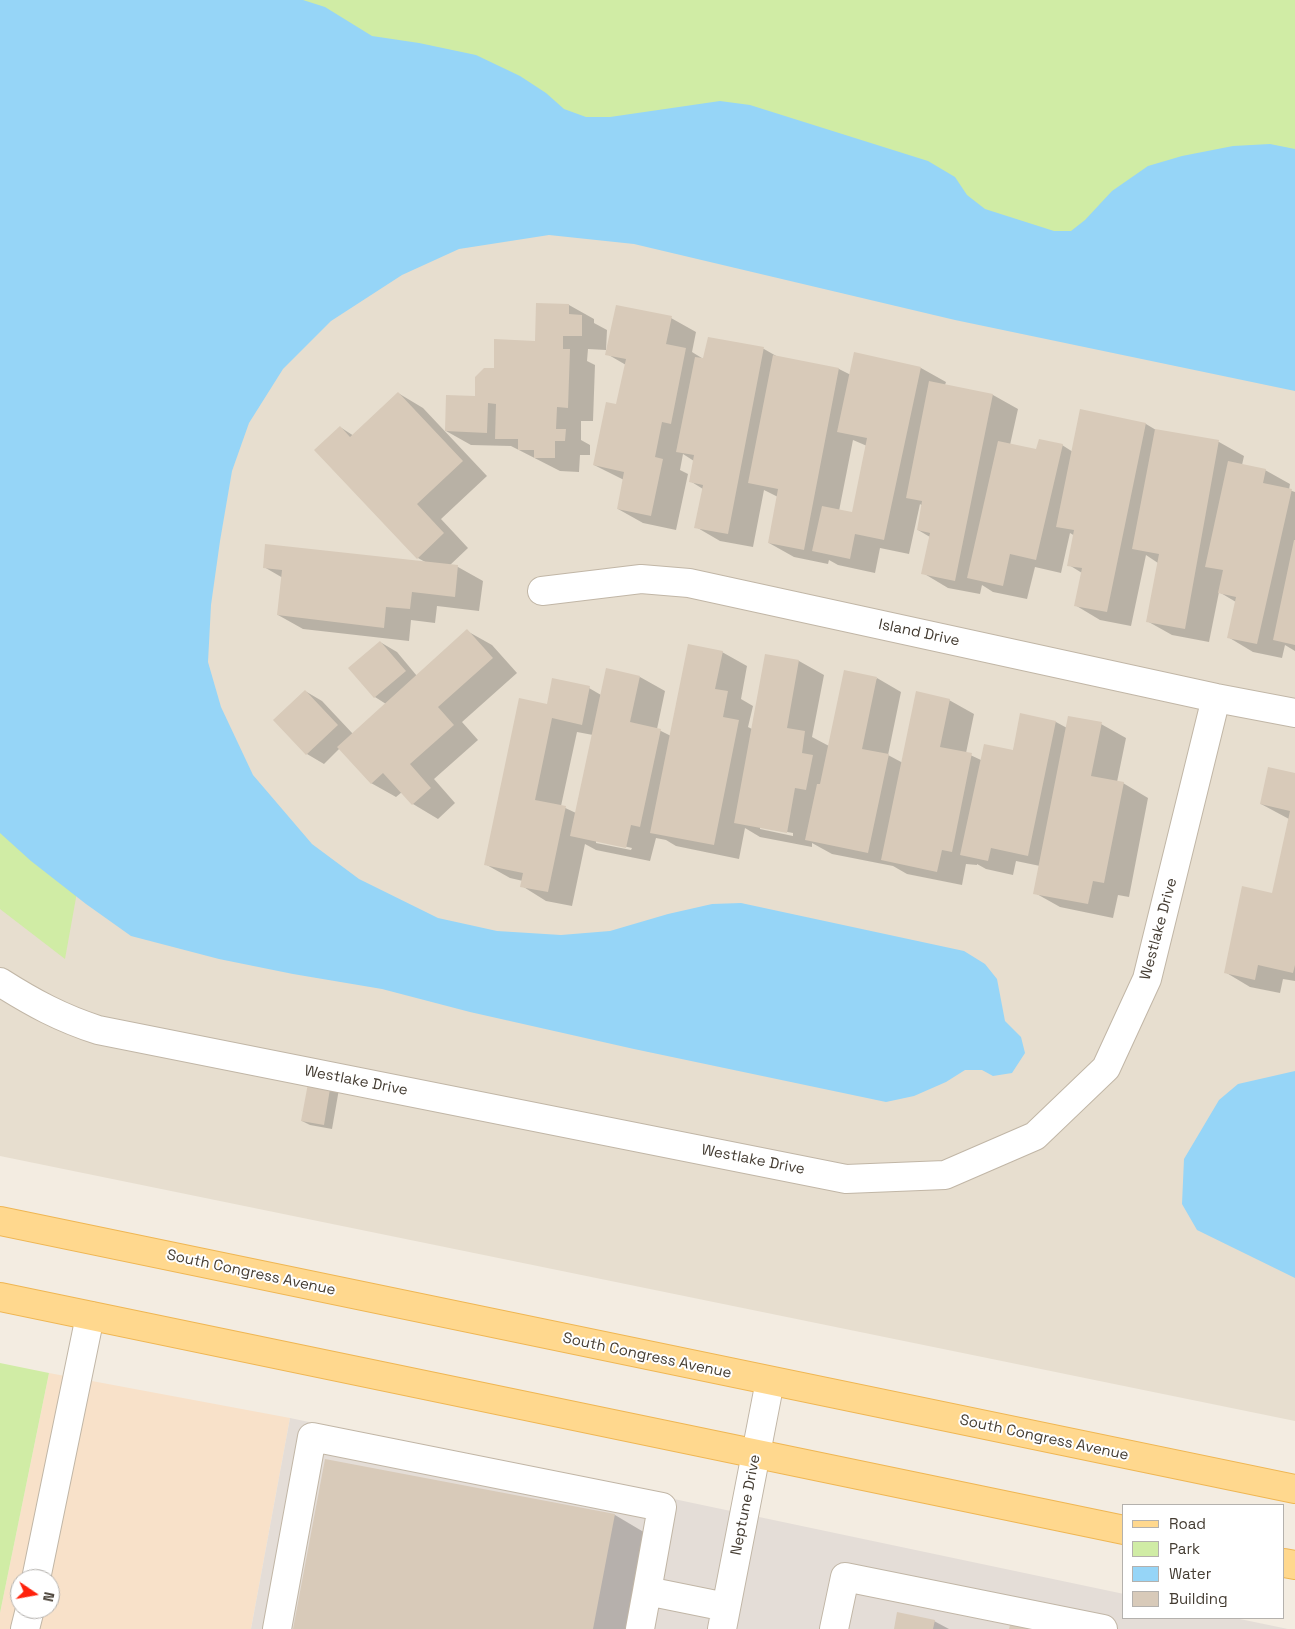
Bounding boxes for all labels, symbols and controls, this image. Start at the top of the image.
street label: Island Drive [877,616,961,650]
street label: Westlake Drive [1137,876,1181,982]
street label: Westlake Drive [303,1062,409,1100]
street label: Westlake Drive [700,1141,806,1179]
street label: South Congress Avenue [165,1246,337,1300]
street label: South Congress Avenue [561,1329,733,1383]
street label: South Congress Avenue [958,1411,1130,1465]
street label: Neptune Drive [727,1453,765,1557]
legend [1122,1504,1285,1619]
text: Road [1169,1514,1206,1533]
text: Park [1169,1539,1200,1558]
text: Water [1169,1564,1211,1583]
north arrow [10,1569,60,1619]
text: Building [1169,1589,1228,1608]
text: N [39,1590,58,1603]

